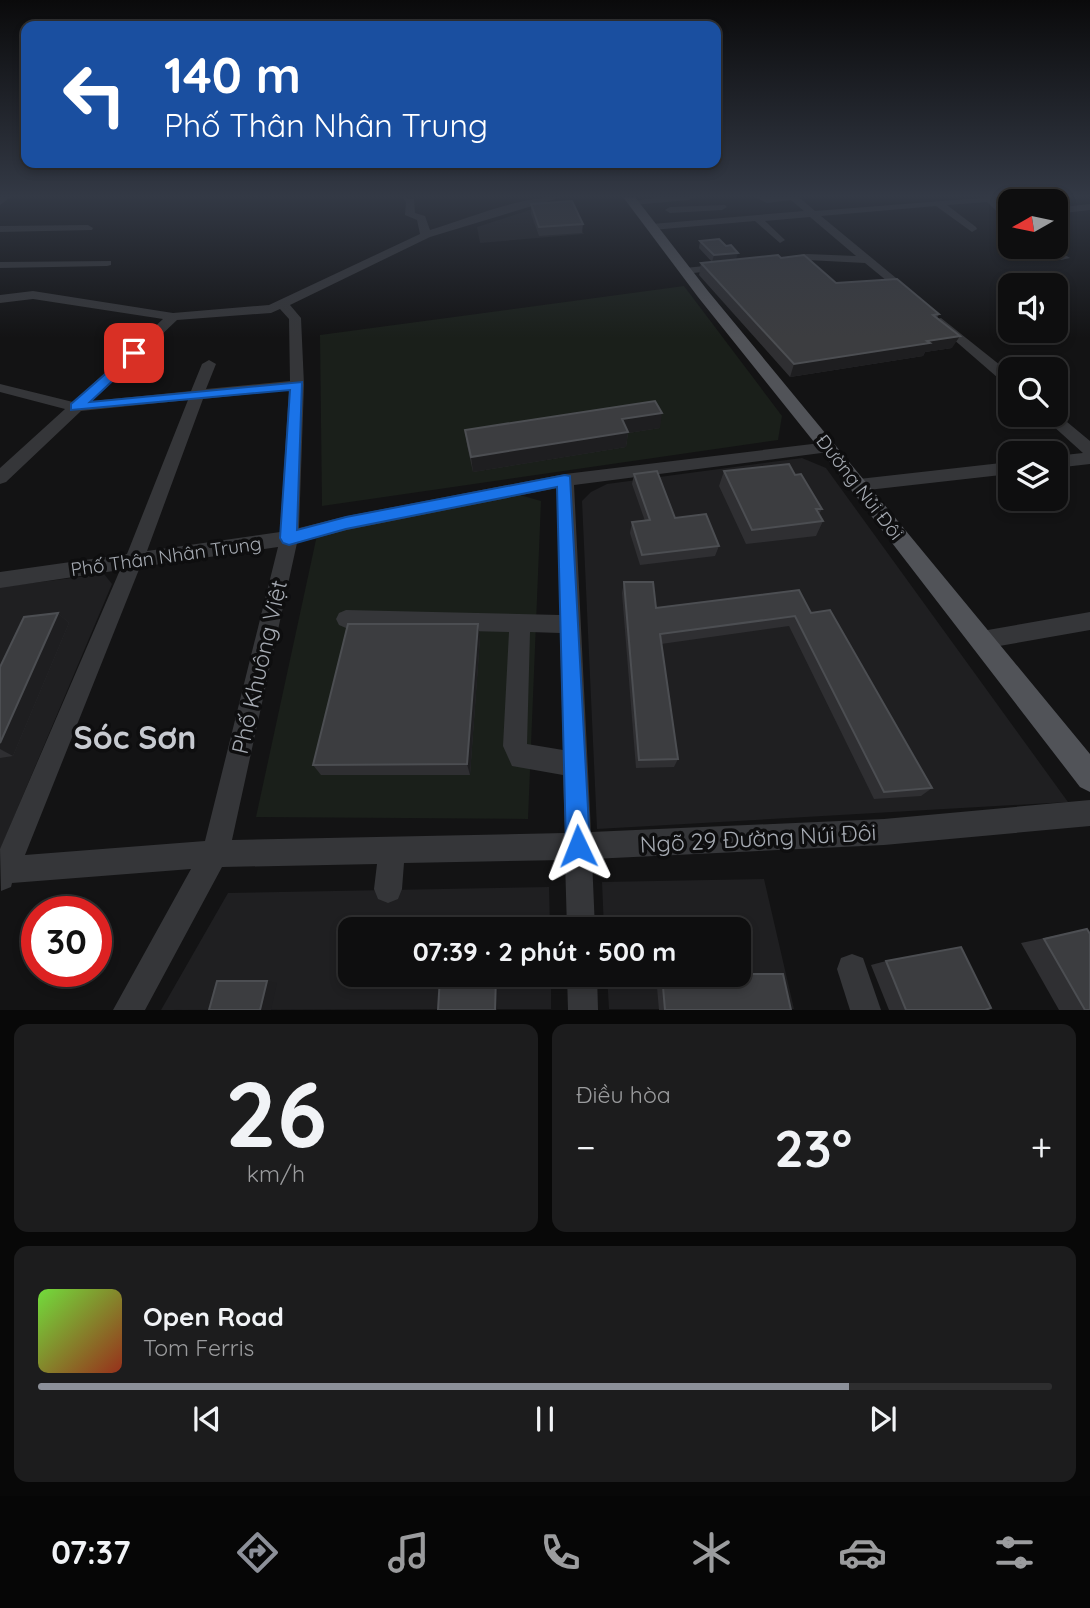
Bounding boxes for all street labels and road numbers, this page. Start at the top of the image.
street label: Đường Núi Đôi [811,430,909,544]
street label: Phố Thân Nhân Trung [69,531,263,581]
street label: Phố Khuông Việt [225,577,293,757]
street label: Ngõ 29 Đường Núi Đôi [639,817,877,859]

